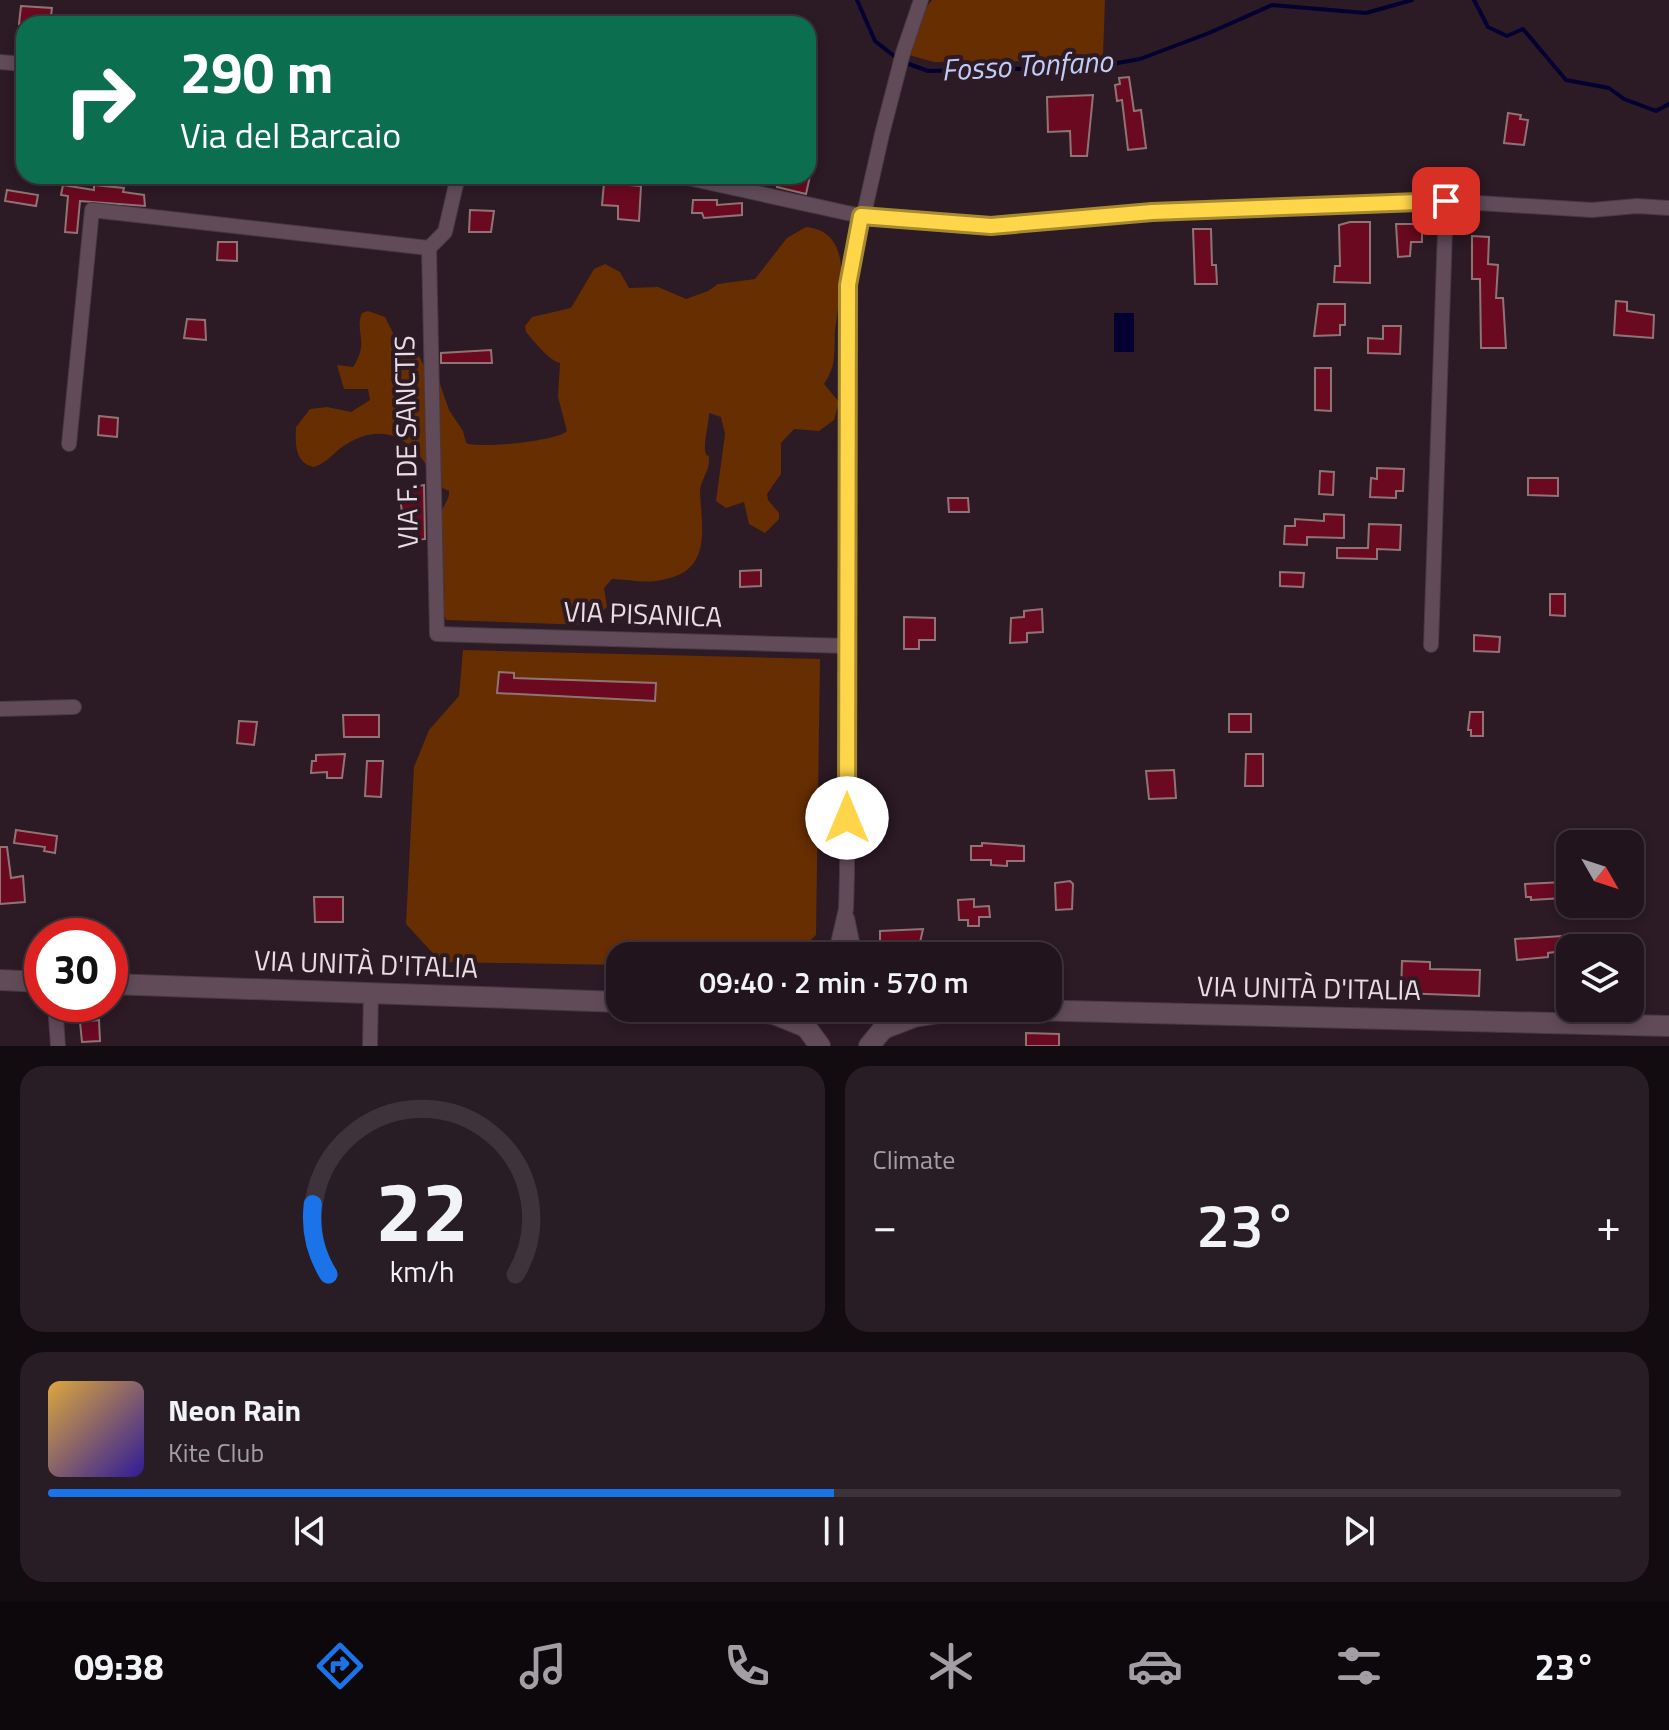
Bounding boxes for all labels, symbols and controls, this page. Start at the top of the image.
text: 290 m [180,30,333,115]
water label: Fosso Tonfano [940,37,1115,92]
icon: right [48,48,152,152]
text: Via del Barcaio [180,107,401,162]
pin [1412,167,1480,235]
icon: arrive [1424,179,1468,223]
street label: VIA F. DE SANCTIS [382,335,429,549]
street label: VIA PISANICA [563,589,723,638]
position arrow [805,776,889,860]
north arrow [1556,830,1644,918]
map controls [1556,830,1644,1022]
speed limit sign: 30 [24,918,128,1022]
button: layers [1556,934,1644,1022]
street label: VIA UNITÀ D'ITALIA [253,938,479,989]
text: 09:40 · 2 min · 570 m [699,959,969,1005]
street label: VIA UNITÀ D'ITALIA [1197,964,1422,1011]
text: Climate [873,1140,955,1179]
text: 22 [376,1147,469,1273]
text: 23° [1196,1179,1297,1270]
text: − [873,1191,897,1258]
text: + [1596,1191,1621,1258]
text: km/h [390,1250,455,1293]
text: Neon Rain [168,1387,301,1433]
text: Kite Club [168,1433,264,1472]
icon: previous [288,1509,332,1553]
icon: pause [812,1509,856,1553]
icon: next [1337,1509,1381,1553]
icon: directions [312,1638,368,1694]
icon: music [515,1638,571,1694]
icon: phone [719,1638,775,1694]
icon: climate [923,1638,979,1694]
icon: car [1127,1638,1183,1694]
icon: filters [1331,1638,1387,1694]
text: 09:38 [74,1639,164,1694]
text: 23° [1535,1639,1595,1694]

